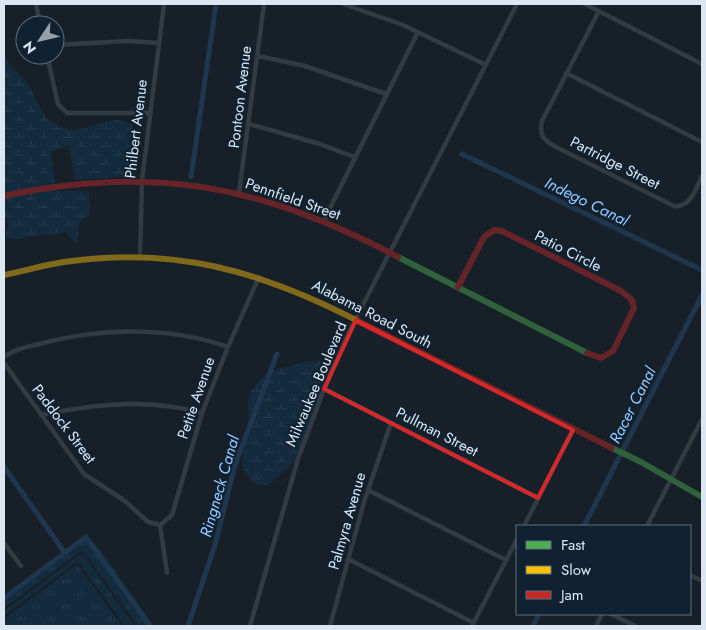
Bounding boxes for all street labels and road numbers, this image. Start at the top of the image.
street label: Pontoon Avenue [223,44,257,149]
street label: Philbert Avenue [119,78,153,180]
street label: Partridge Street [566,131,664,195]
street label: Pennfield Street [242,172,344,226]
street label: Patio Circle [531,225,606,277]
street label: Alabama Road South [308,274,436,354]
street label: Milwaukee Boulevard [280,318,352,450]
street label: Petite Avenue [172,354,220,442]
street label: Paddock Street [27,380,101,469]
street label: Pullman Street [392,402,482,462]
street label: Palmyra Avenue [323,470,371,572]

